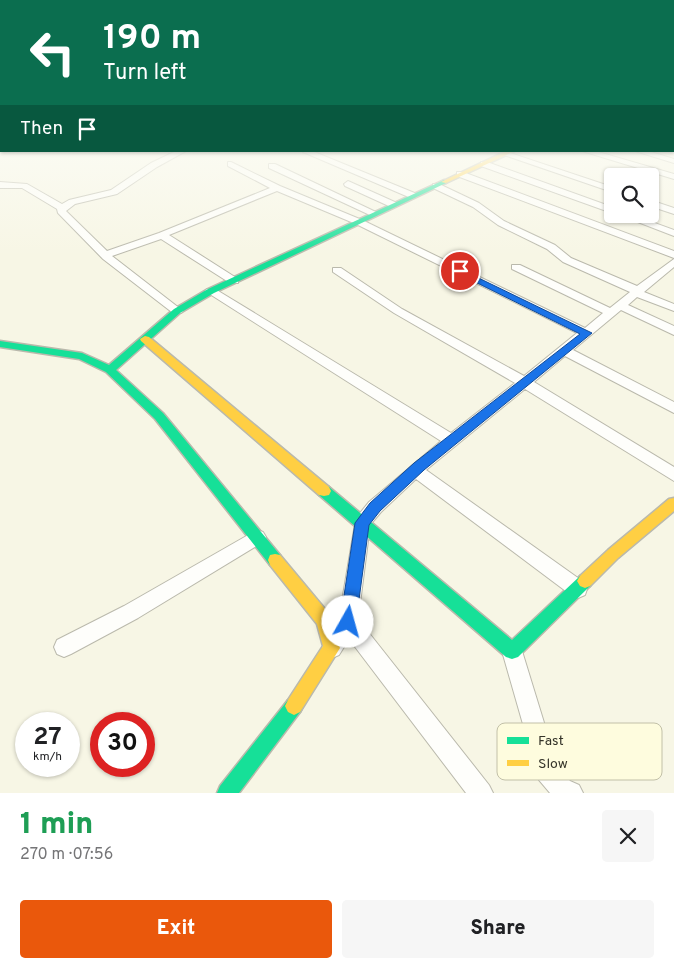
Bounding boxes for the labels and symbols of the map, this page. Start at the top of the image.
pin [439,250,481,292]
position arrow [321,595,373,647]
speed limit sign: 30 [90,712,155,777]
legend [497,723,662,780]
text: Fast [538,733,564,750]
text: Slow [538,756,568,773]

